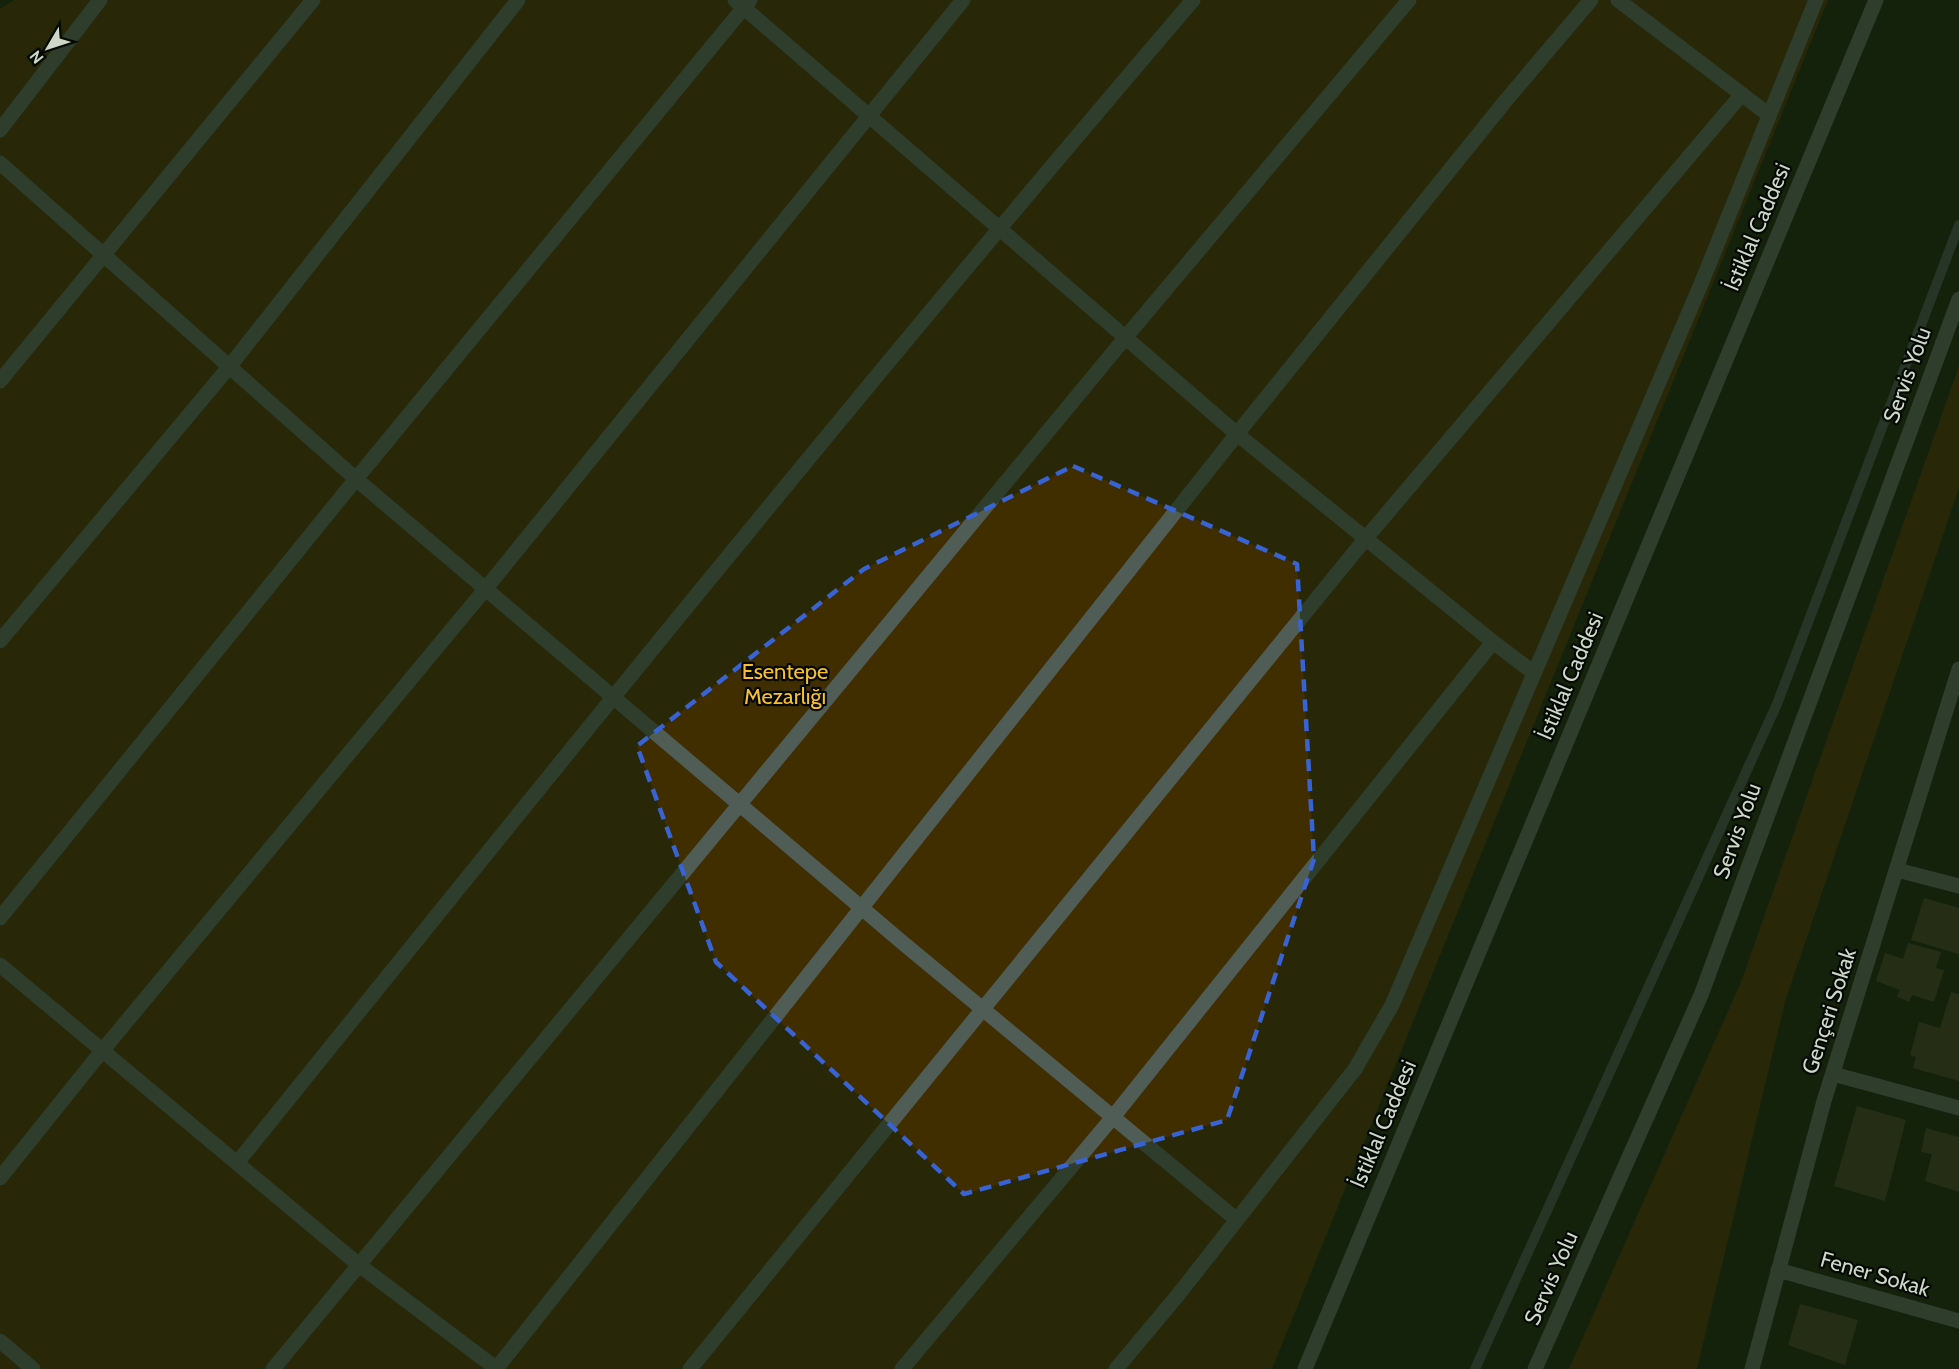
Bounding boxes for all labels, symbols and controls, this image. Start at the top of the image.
north arrow [18,18,78,78]
text: N [26,47,48,67]
street label: İstiklal Caddesi [1718,159,1796,295]
street label: Servis Yolu [1877,323,1937,427]
street label: İstiklal Caddesi [1531,608,1609,744]
park label: Esentepe Mezarlığı [742,658,828,710]
street label: Servis Yolu [1707,779,1767,883]
street label: Gençeri Sokak [1796,944,1862,1077]
street label: İstiklal Caddesi [1344,1056,1422,1192]
street label: Servis Yolu [1518,1227,1584,1329]
street label: Fener Sokak [1817,1246,1933,1303]

